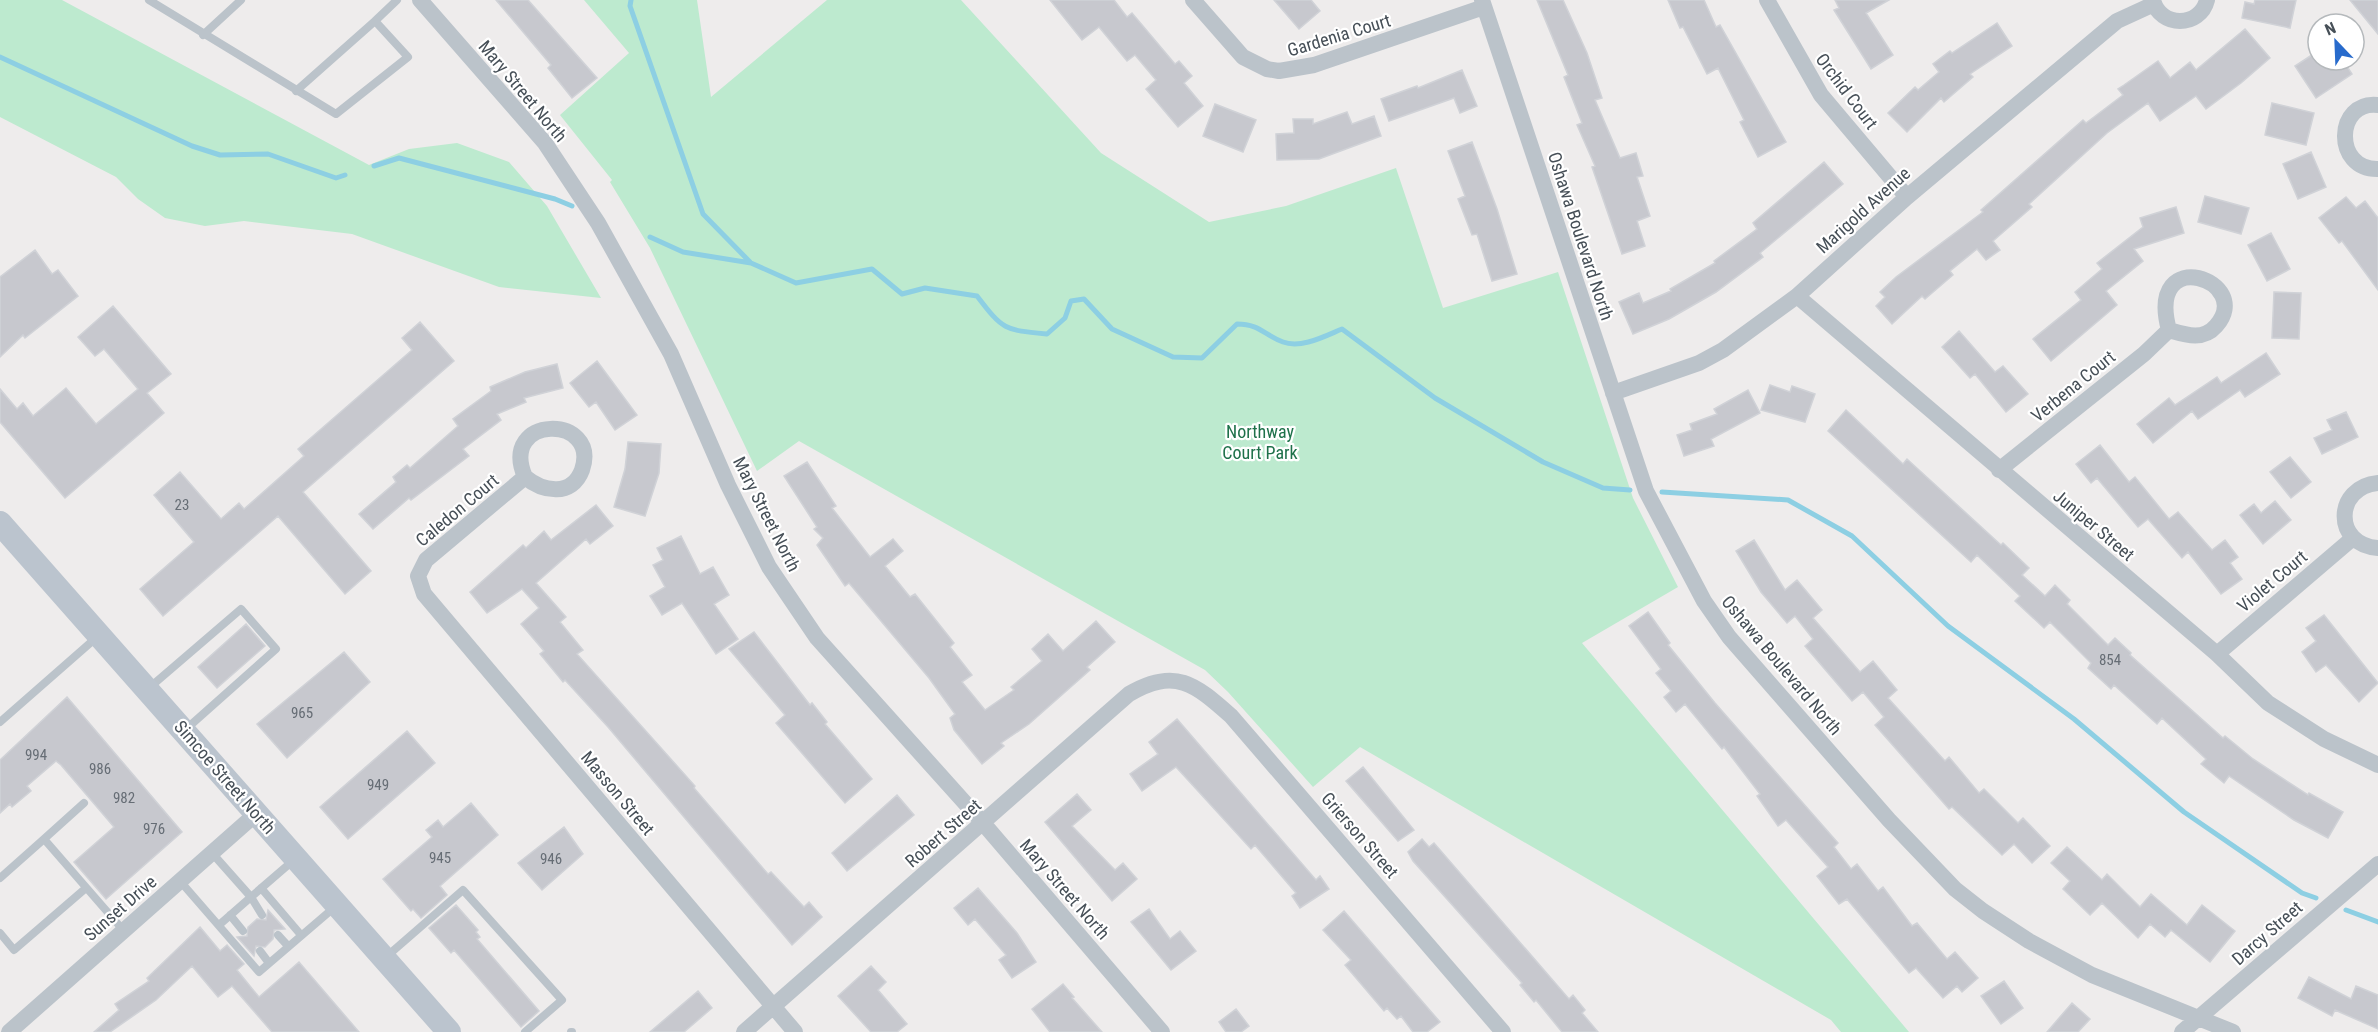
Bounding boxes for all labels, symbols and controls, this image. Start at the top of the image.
street label: Gardenia Court [1285,9,1393,61]
north arrow [2306,12,2366,72]
text: N [2322,18,2339,39]
street label: Mary Street North [474,36,572,146]
street label: Orchid Court [1812,49,1882,133]
street label: Oshawa Boulevard North [1544,149,1618,323]
street label: Marigold Avenue [1812,162,1914,258]
street label: Verbena Court [2027,346,2119,426]
park label: Northway Court Park [1222,421,1298,463]
street label: Mary Street North [729,453,805,575]
street label: Caledon Court [411,469,503,551]
street label: Juniper Street [2049,485,2139,565]
house number: 23 [175,496,189,514]
street label: Violet Court [2233,546,2311,616]
street label: Oshawa Boulevard North [1718,591,1846,739]
house number: 854 [2099,651,2121,669]
house number: 965 [291,704,313,722]
street label: Simcoe Street North [170,716,280,838]
house number: 994 [25,746,47,764]
street label: Masson Street [577,747,659,839]
house number: 986 [89,760,111,778]
house number: 949 [367,776,389,794]
street label: Grierson Street [1317,788,1403,882]
house number: 982 [113,789,135,807]
street label: Robert Street [901,794,985,872]
house number: 976 [143,820,165,838]
street label: Mary Street North [1016,835,1114,943]
house number: 945 [429,849,451,867]
house number: 946 [540,850,562,868]
street label: Sunset Drive [80,871,160,945]
street label: Darcy Street [2228,897,2306,969]

